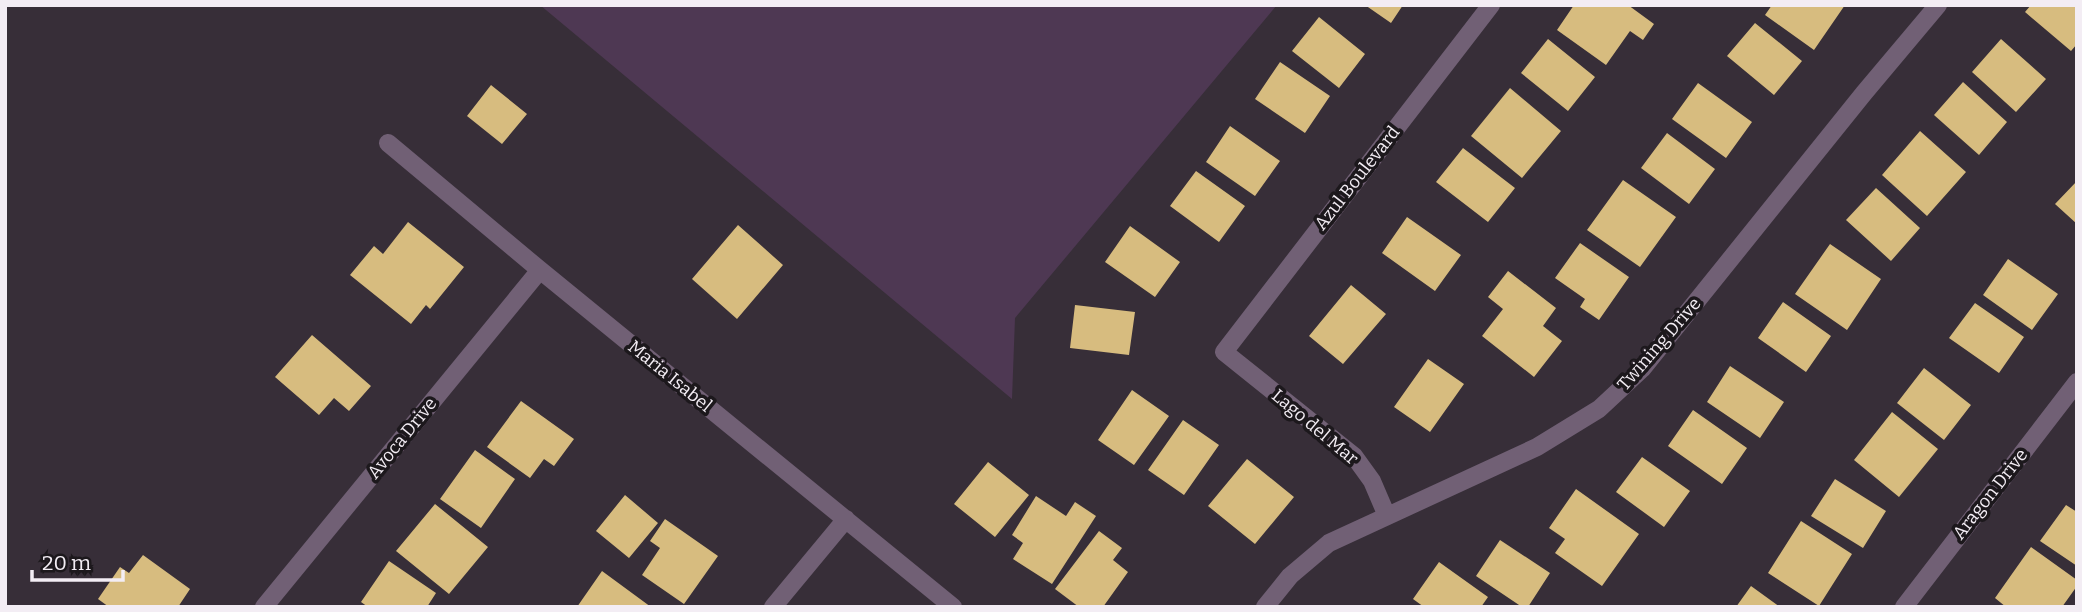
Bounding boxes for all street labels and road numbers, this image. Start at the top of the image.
street label: Azul Boulevard [1310,121,1405,234]
street label: Twining Drive [1613,293,1705,395]
street label: Maria Isabel [624,335,716,417]
street label: Lago del Mar [1267,384,1363,470]
street label: Avoca Drive [363,393,441,483]
street label: Aragon Drive [1948,444,2032,544]

